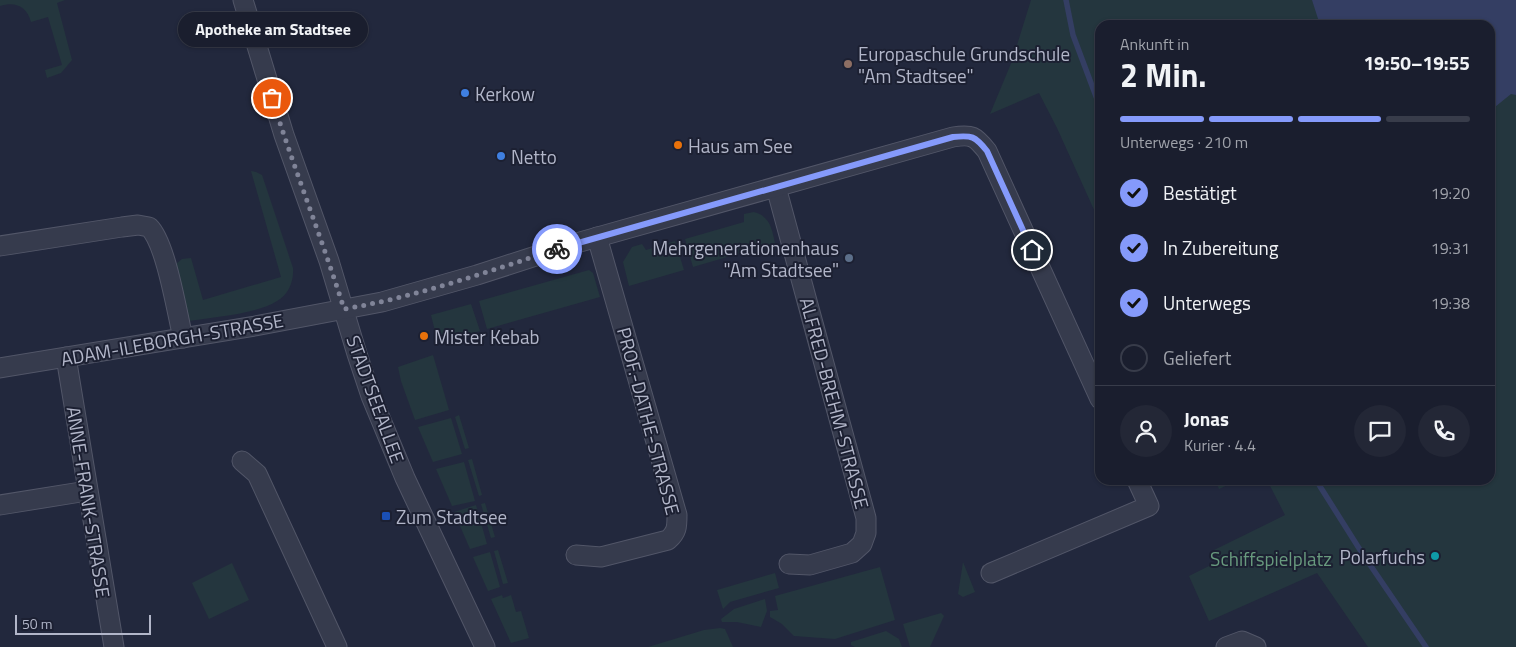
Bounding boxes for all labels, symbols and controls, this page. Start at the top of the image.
callout: Apotheke am Stadtsee [177,13,367,48]
text: Apotheke am Stadtsee [195,17,351,41]
text: Ankunft in [1120,32,1189,56]
place label: Europaschule Grundschule "Am Stadtsee" [858,39,1070,90]
text: 19:50–19:55 [1363,48,1470,77]
text: 2 Min. [1120,51,1207,99]
marker: Europaschule Grundschule "Am Stadtsee" [842,58,854,70]
pin [251,77,293,119]
place label: Kerkow [475,79,535,108]
icon: bag [258,84,286,112]
marker: Kerkow [459,87,471,99]
text: Unterwegs · 210 m [1120,130,1248,154]
place label: Haus am See [688,131,793,160]
marker: Haus am See [672,139,684,151]
place label: Netto [511,142,557,171]
marker: Netto [495,150,507,162]
text: Bestätigt [1163,178,1237,207]
icon: check [1120,179,1148,207]
text: 19:20 [1431,181,1470,205]
courier [532,224,582,274]
pin [1011,229,1053,271]
place label: Mehrgenerationenhaus "Am Stadtsee" [652,233,839,284]
text: In Zubereitung [1163,233,1279,262]
icon: check [1120,234,1148,262]
icon: bike [543,235,571,263]
icon: home [1018,236,1046,264]
text: 19:31 [1431,236,1470,260]
marker: Mehrgenerationenhaus "Am Stadtsee" [843,252,855,264]
text: Unterwegs [1163,288,1251,317]
icon: check [1120,289,1148,317]
text: 19:38 [1431,291,1470,315]
street label: ALFRED-BREHM-STRASSE [793,294,877,512]
street label: ADAM-ILEBORGH-STRASSE [58,305,286,373]
place label: Mister Kebab [434,322,540,351]
street label: PROF.-DATHE-STRASSE [610,324,688,518]
marker: Mister Kebab [418,330,430,342]
street label: STADTSEEALLEE [339,331,413,467]
text: Geliefert [1163,343,1231,372]
street label: ANNE-FRANK-STRASSE [60,404,118,600]
text: Jonas [1184,404,1229,433]
button: person [1120,405,1172,457]
button: chat [1354,405,1406,457]
button: phone [1418,405,1470,457]
text: Kurier · 4.4 [1184,433,1256,457]
place label: Zum Stadtsee [396,502,507,531]
marker: Zum Stadtsee [380,510,392,522]
place label: Polarfuchs [1340,542,1425,571]
park label: Schiffspielplatz [1210,544,1332,573]
marker: Polarfuchs [1429,550,1441,562]
scale bar [15,612,151,635]
text: 50 m [22,613,52,634]

